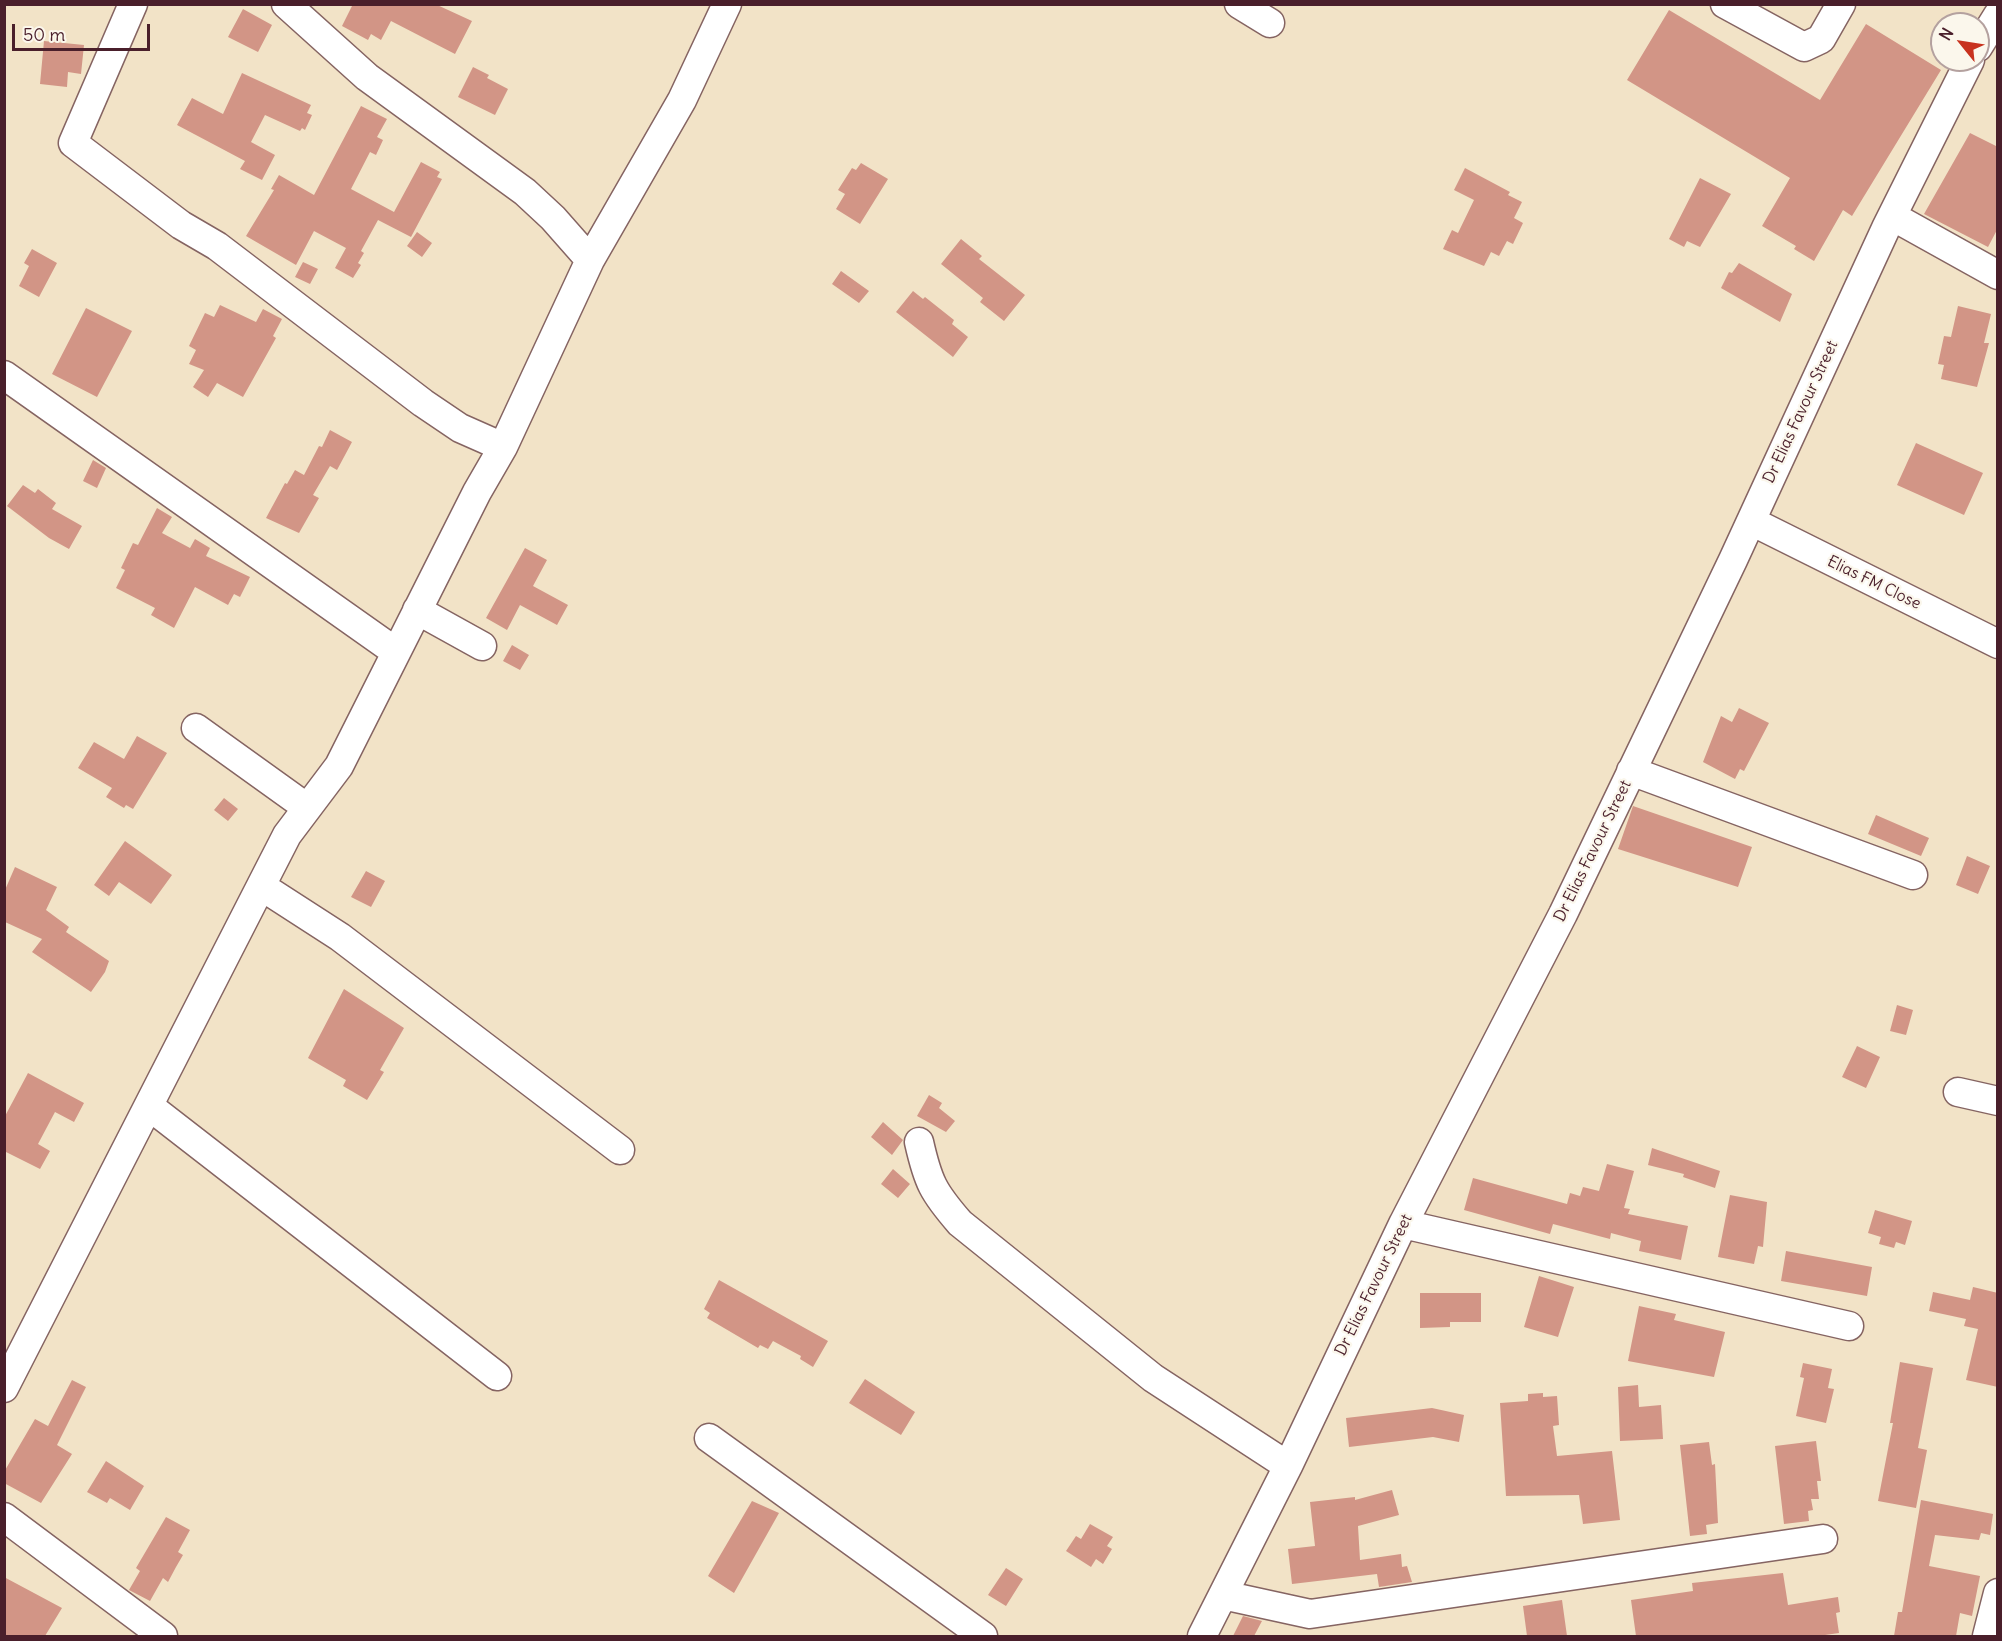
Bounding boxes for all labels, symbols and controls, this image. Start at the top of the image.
scale bar [15,12,153,50]
north arrow [1930,12,1990,72]
text: 50 m [23,23,65,46]
text: N [1935,24,1958,44]
street label: Dr Elias Favour Street [1760,338,1842,486]
street label: Elias FM Close [1824,552,1924,614]
street label: Dr Elias Favour Street [1550,777,1636,925]
street label: Dr Elias Favour Street [1331,1211,1417,1359]

